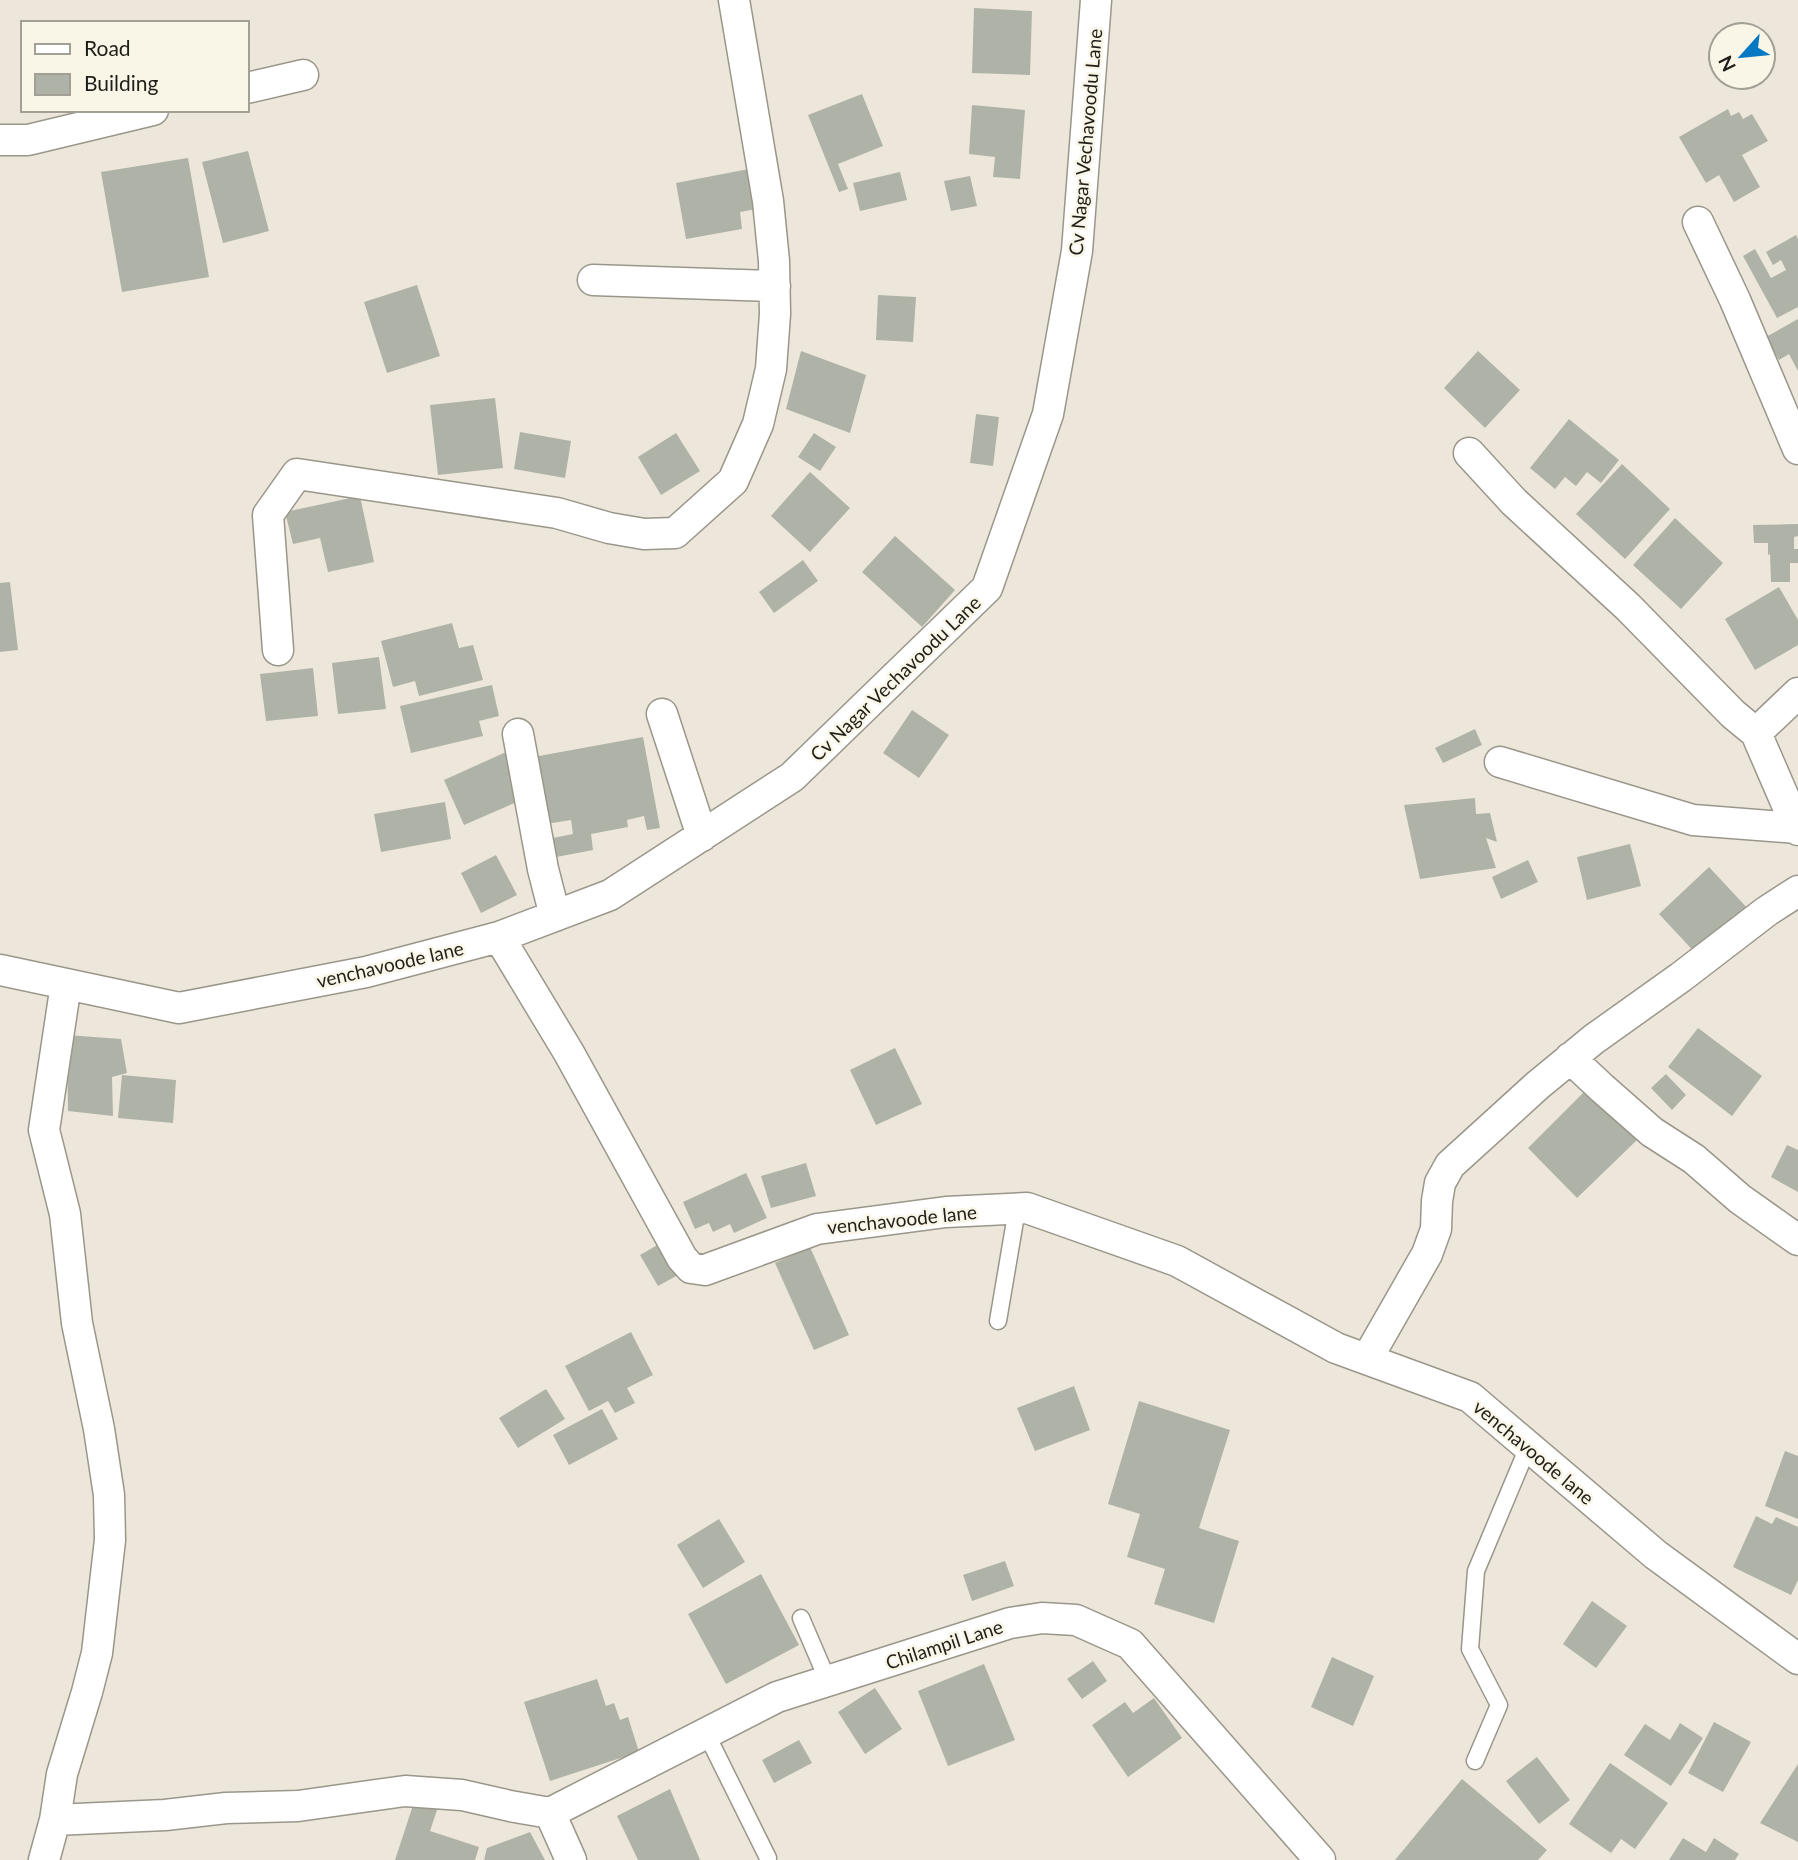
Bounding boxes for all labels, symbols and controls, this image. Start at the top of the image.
legend [21,21,248,112]
north arrow [1707,21,1777,91]
street label: Cv Nagar Vechavoodu Lane [1064,28,1106,256]
text: Road [84,35,131,60]
text: N [1713,52,1740,76]
text: Building [84,70,159,95]
street label: Cv Nagar Vechavoodu Lane [805,591,985,765]
street label: venchavoode lane [314,936,466,992]
street label: venchavoode lane [826,1200,978,1238]
street label: venchavoode lane [1469,1395,1599,1509]
street label: Chilampil Lane [883,1614,1005,1674]

